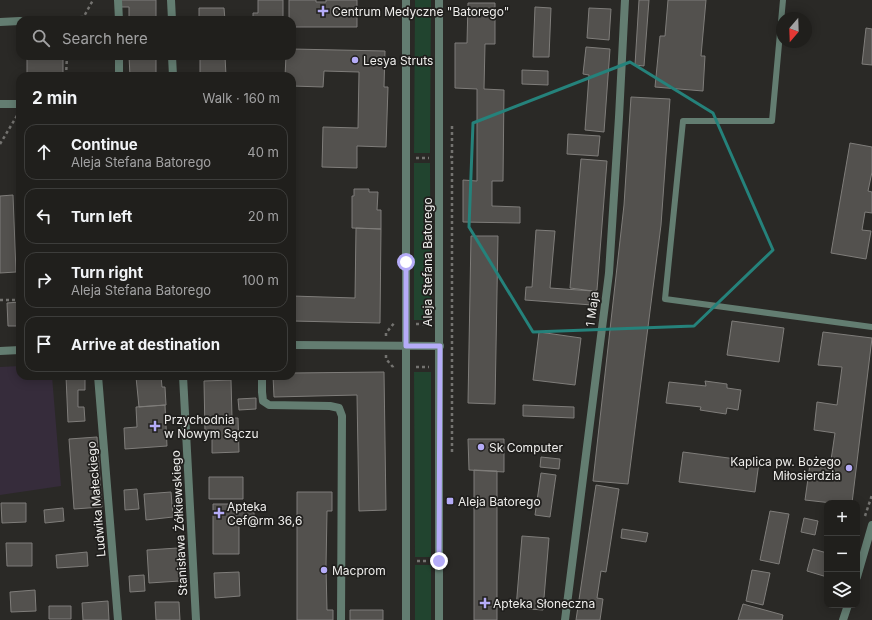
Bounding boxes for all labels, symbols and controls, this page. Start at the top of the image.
place label: Centrum Medyczne "Batorego" [332,4,509,19]
marker: Centrum Medyczne "Batorego" [317,5,329,17]
north arrow [776,12,812,48]
search box [16,16,296,60]
icon: search [30,27,52,49]
text: Search here [62,29,148,48]
place label: Lesya Struts [363,53,433,68]
marker: Lesya Struts [350,55,360,65]
text: 2 min [32,88,77,108]
text: Walk · 160 m [203,90,280,106]
text: Continue [71,135,138,154]
icon: ahead [33,141,55,163]
text: 40 m [247,144,279,160]
text: Aleja Stefana Batorego [71,154,211,170]
street label: Aleja Stefana Batorego [420,197,435,327]
icon: left [33,205,55,227]
text: Turn left [71,207,132,226]
text: 20 m [248,208,279,224]
route start [397,253,415,271]
text: Turn right [71,263,143,282]
icon: right [33,269,55,291]
text: 100 m [242,272,279,288]
text: Aleja Stefana Batorego [71,282,211,298]
street label: 1 Maja [582,290,602,328]
icon: arrive [33,333,55,355]
text: Arrive at destination [71,335,220,354]
place label: Przychodnia w Nowym Sączu [164,412,259,441]
marker: Przychodnia w Nowym Sączu [149,420,161,432]
place label: Sk Computer [489,440,563,455]
street label: Ludwika Małeckiego [83,441,109,557]
marker: Sk Computer [476,442,486,452]
street label: Stanisława Żółkiewskiego [168,450,190,596]
place label: Kaplica pw. Bożego Miłosierdzia [730,454,841,483]
marker: Kaplica pw. Bożego Miłosierdzia [844,463,854,473]
place label: Aleja Batorego [458,494,541,509]
marker: Aleja Batorego [445,496,455,506]
place label: Apteka Cef@rm 36,6 [227,499,302,528]
map controls [824,500,860,608]
button: + [824,500,860,536]
marker: Apteka Cef@rm 36,6 [214,508,224,518]
button: − [824,536,860,572]
route end [430,552,448,570]
place label: Macprom [332,563,386,578]
marker: Macprom [319,565,329,575]
button: layers [824,572,860,608]
place label: Apteka Słoneczna [493,596,595,611]
marker: Apteka Słoneczna [480,598,490,608]

